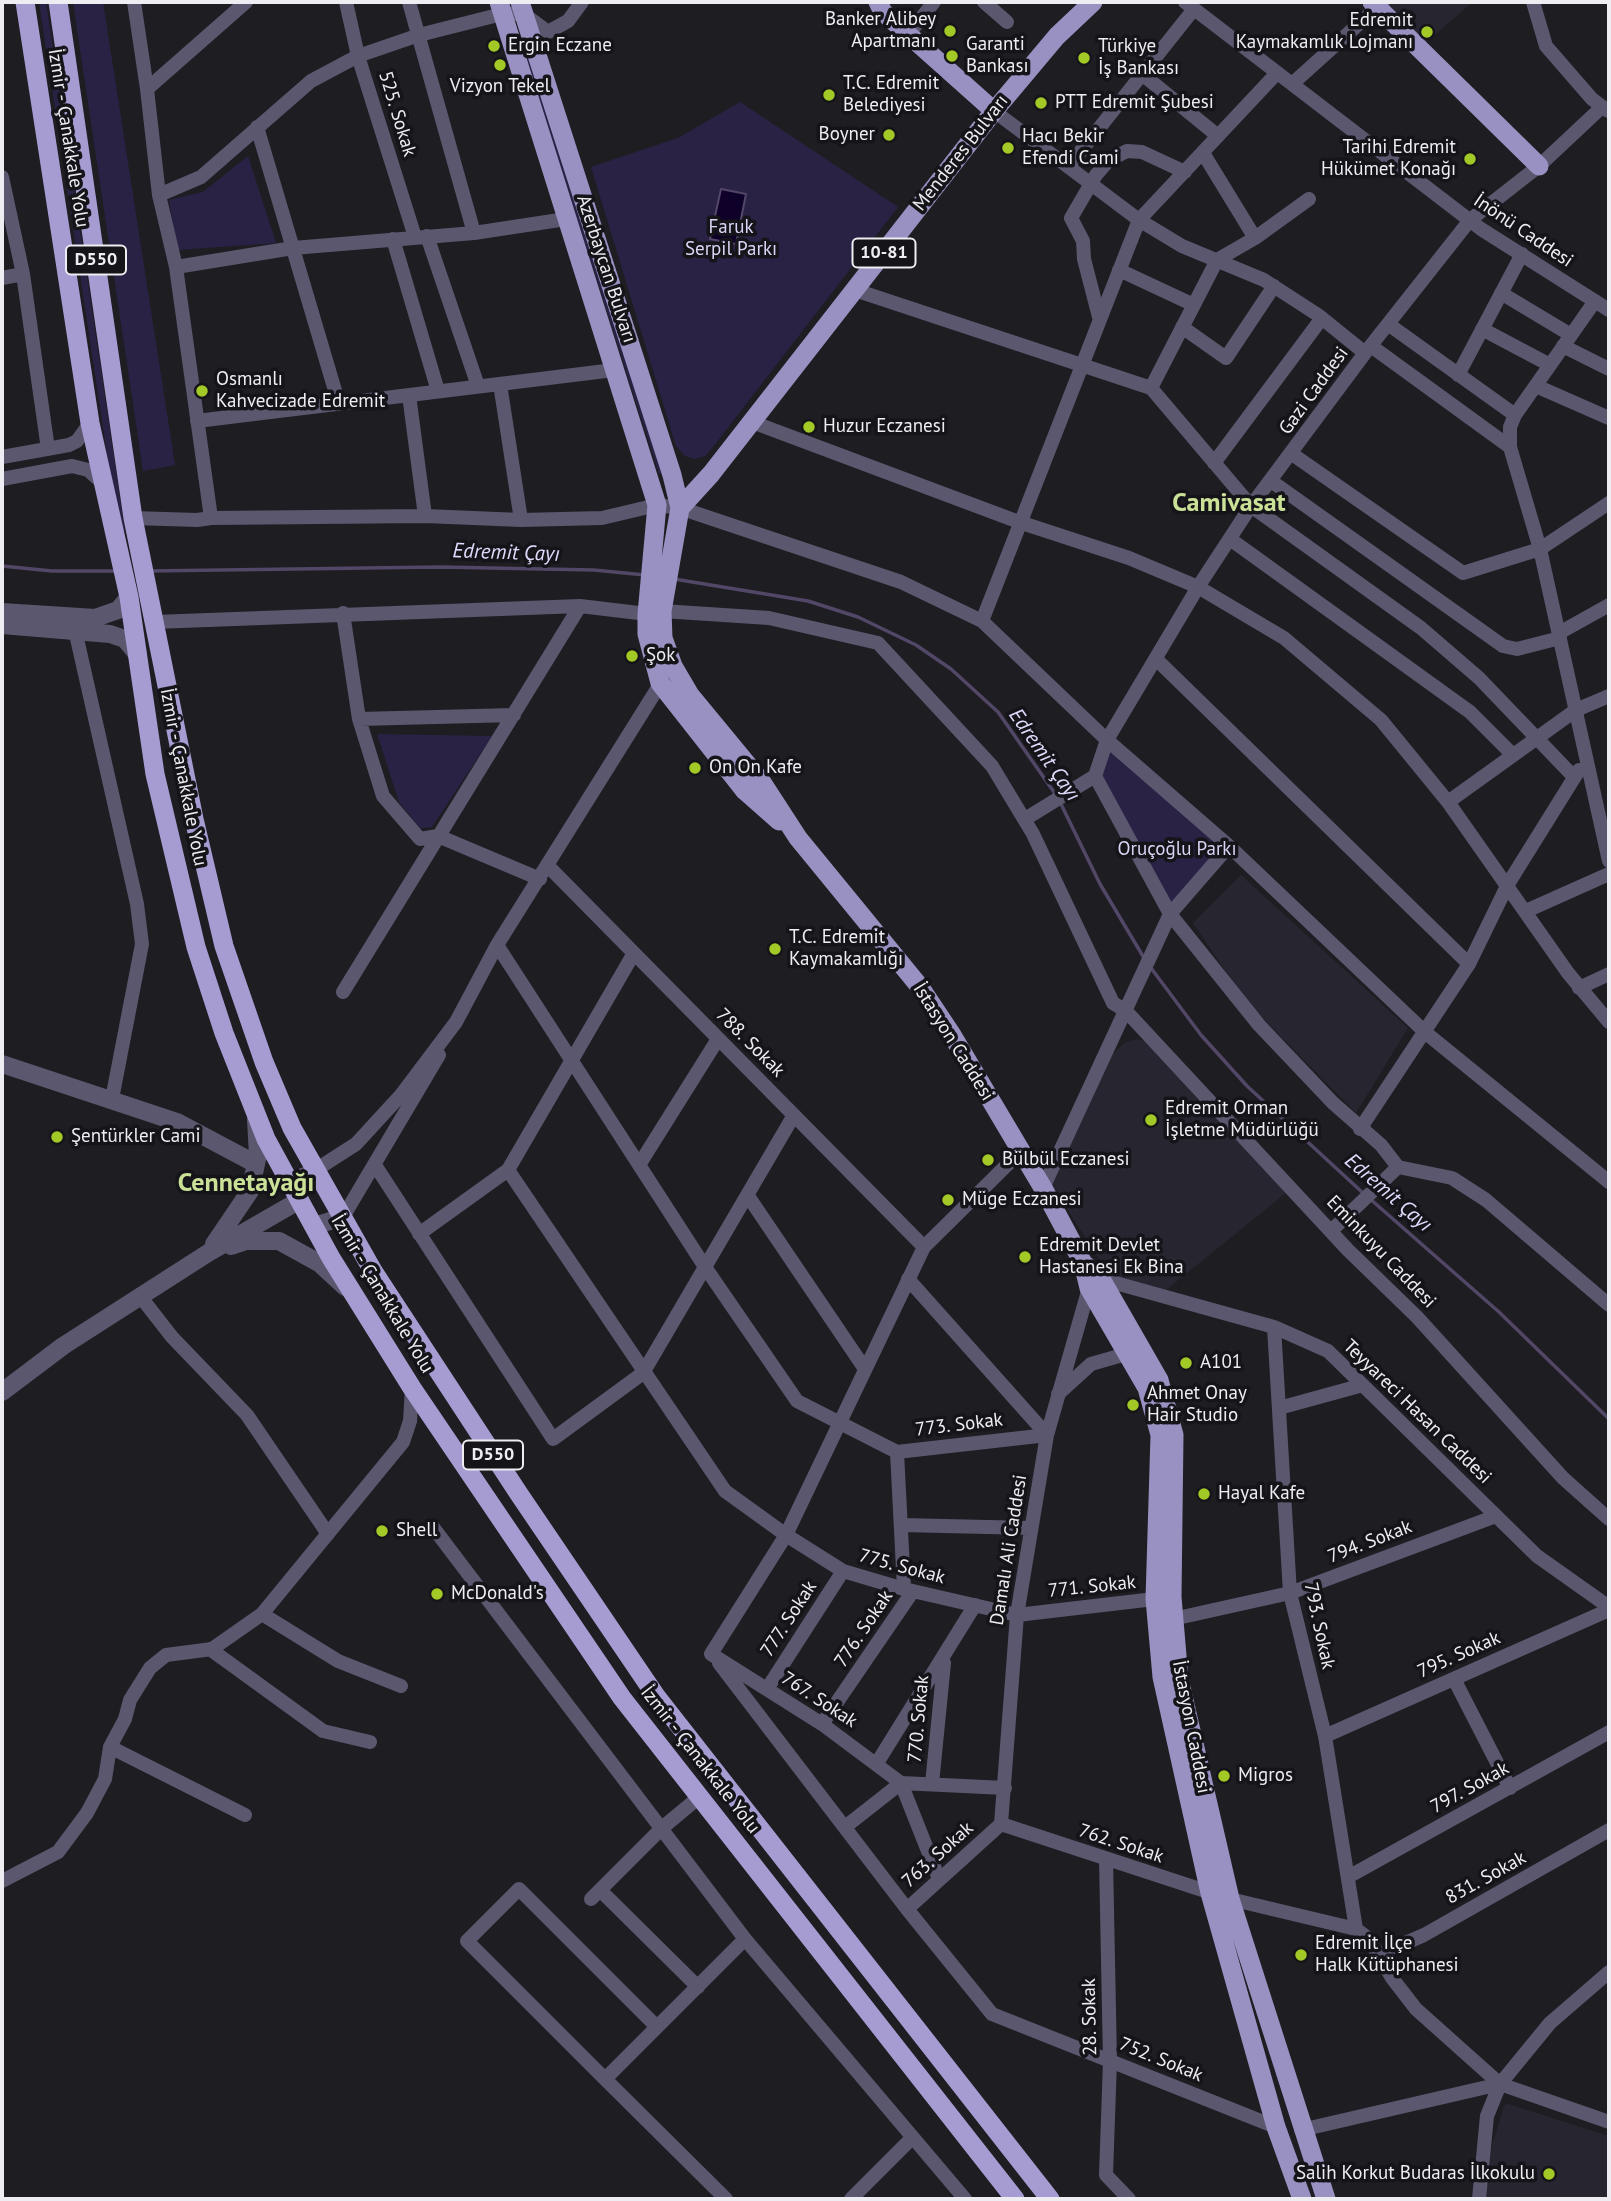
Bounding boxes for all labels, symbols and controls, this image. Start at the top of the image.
place label: Banker Alibey Apartmanı [825,9,936,53]
place label: Edremit Kaymakamlık Lojmanı [1236,10,1413,54]
marker: Banker Alibey Apartmanı [942,23,958,39]
marker: Edremit Kaymakamlık Lojmanı [1419,24,1435,40]
place label: Garanti Bankası [966,34,1029,78]
place label: Ergin Eczane [508,35,612,57]
place label: Türkiye İş Bankası [1098,36,1179,80]
marker: Ergin Eczane [486,38,502,54]
street label: İzmir - Çanakkale Yolu [43,47,93,229]
marker: Garanti Bankası [944,48,960,64]
marker: Türkiye İş Bankası [1076,50,1092,66]
marker: Vizyon Tekel [492,57,508,73]
street label: 525. Sokak [373,69,421,159]
place label: T.C. Edremit Belediyesi [843,73,939,117]
place label: Vizyon Tekel [450,76,550,98]
marker: T.C. Edremit Belediyesi [821,87,837,103]
street label: Menderes Bulvarı [909,90,1013,216]
place label: PTT Edremit Şubesi [1055,92,1214,114]
marker: PTT Edremit Şubesi [1033,95,1049,111]
place label: Boyner [819,124,875,146]
place label: Hacı Bekir Efendi Cami [1022,126,1119,170]
marker: Boyner [881,127,897,143]
place label: Tarihi Edremit Hükümet Konağı [1321,137,1456,181]
marker: Hacı Bekir Efendi Cami [1000,140,1016,156]
marker: Tarihi Edremit Hükümet Konağı [1462,151,1478,167]
street label: İnönü Caddesi [1469,189,1577,273]
street label: Azerbaycan Bulvarı [571,192,641,346]
park label: Faruk Serpil Parkı [685,217,777,261]
road number: 10-81 [852,239,916,268]
road number: D550 [66,246,126,274]
street label: Gazi Caddesi [1275,343,1353,439]
place label: Osmanlı Kahvecizade Edremit [216,369,385,413]
marker: Osmanlı Kahvecizade Edremit [194,383,210,399]
place label: Huzur Eczanesi [823,416,946,438]
marker: Huzur Eczanesi [801,419,817,435]
district label: Camivasat [1172,488,1286,520]
water label: Edremit Çayı [452,539,560,567]
place label: Şok [646,645,675,667]
marker: Şok [624,648,640,664]
street label: İzmir - Çanakkale Yolu [155,686,211,868]
water label: Edremit Çayı [1003,704,1085,806]
place label: On On Kafe [709,757,802,779]
marker: On On Kafe [687,760,703,776]
park label: Oruçoğlu Parkı [1117,839,1237,861]
place label: T.C. Edremit Kaymakamlığı [789,927,903,971]
marker: T.C. Edremit Kaymakamlığı [767,941,783,957]
street label: İstasyon Caddesi [908,979,998,1105]
street label: 788. Sokak [711,1004,789,1082]
place label: Edremit Orman İşletme Müdürlüğü [1165,1098,1319,1142]
marker: Edremit Orman İşletme Müdürlüğü [1143,1112,1159,1128]
place label: Şentürkler Cami [71,1126,201,1148]
marker: Şentürkler Cami [49,1129,65,1145]
water label: Edremit Çayı [1339,1148,1437,1238]
place label: Bülbül Eczanesi [1002,1149,1130,1171]
marker: Bülbül Eczanesi [980,1152,996,1168]
district label: Cennetayağı [178,1168,314,1200]
place label: Müge Eczanesi [962,1189,1082,1211]
street label: Eminkuyu Caddesi [1321,1191,1441,1313]
marker: Müge Eczanesi [940,1192,956,1208]
street label: İzmir - Çanakkale Yolu [326,1211,438,1377]
place label: Edremit Devlet Hastanesi Ek Bina [1039,1235,1184,1279]
marker: Edremit Devlet Hastanesi Ek Bina [1017,1249,1033,1265]
street label: Teyyareci Hasan Caddesi [1338,1335,1496,1489]
place label: A101 [1200,1352,1242,1374]
marker: A101 [1178,1355,1194,1371]
place label: Ahmet Onay Hair Studio [1147,1383,1247,1427]
marker: Ahmet Onay Hair Studio [1125,1397,1141,1413]
street label: 773. Sokak [914,1408,1004,1442]
road number: D550 [463,1440,523,1470]
street label: Damalı Ali Caddesi [986,1473,1032,1627]
place label: Hayal Kafe [1218,1483,1305,1505]
marker: Hayal Kafe [1196,1486,1212,1502]
street label: 794. Sokak [1325,1516,1415,1568]
place label: Shell [396,1520,437,1542]
marker: Shell [374,1523,390,1539]
street label: 775. Sokak [856,1545,948,1589]
street label: 771. Sokak [1047,1571,1137,1603]
street label: 777. Sokak [756,1577,822,1661]
street label: 793. Sokak [1299,1581,1339,1671]
place label: McDonald's [451,1583,544,1605]
marker: McDonald's [429,1586,445,1602]
street label: 776. Sokak [830,1586,898,1672]
street label: 795. Sokak [1414,1627,1504,1683]
street label: İstasyon Caddesi [1167,1659,1215,1795]
street label: 767. Sokak [777,1667,861,1733]
street label: 770. Sokak [904,1674,934,1764]
street label: İzmir - Çanakkale Yolu [635,1682,765,1838]
street label: 797. Sokak [1427,1757,1513,1819]
place label: Migros [1238,1765,1293,1787]
marker: Migros [1216,1768,1232,1784]
street label: 763. Sokak [898,1817,978,1893]
street label: 762. Sokak [1076,1820,1166,1868]
street label: 831. Sokak [1442,1847,1530,1909]
place label: Edremit İlçe Halk Kütüphanesi [1315,1933,1459,1977]
marker: Edremit İlçe Halk Kütüphanesi [1293,1947,1309,1963]
street label: 28. Sokak [1078,1978,1102,2056]
street label: 752. Sokak [1116,2033,1206,2087]
place label: Salih Korkut Budaras İlkokulu [1296,2163,1535,2185]
marker: Salih Korkut Budaras İlkokulu [1541,2166,1557,2182]

